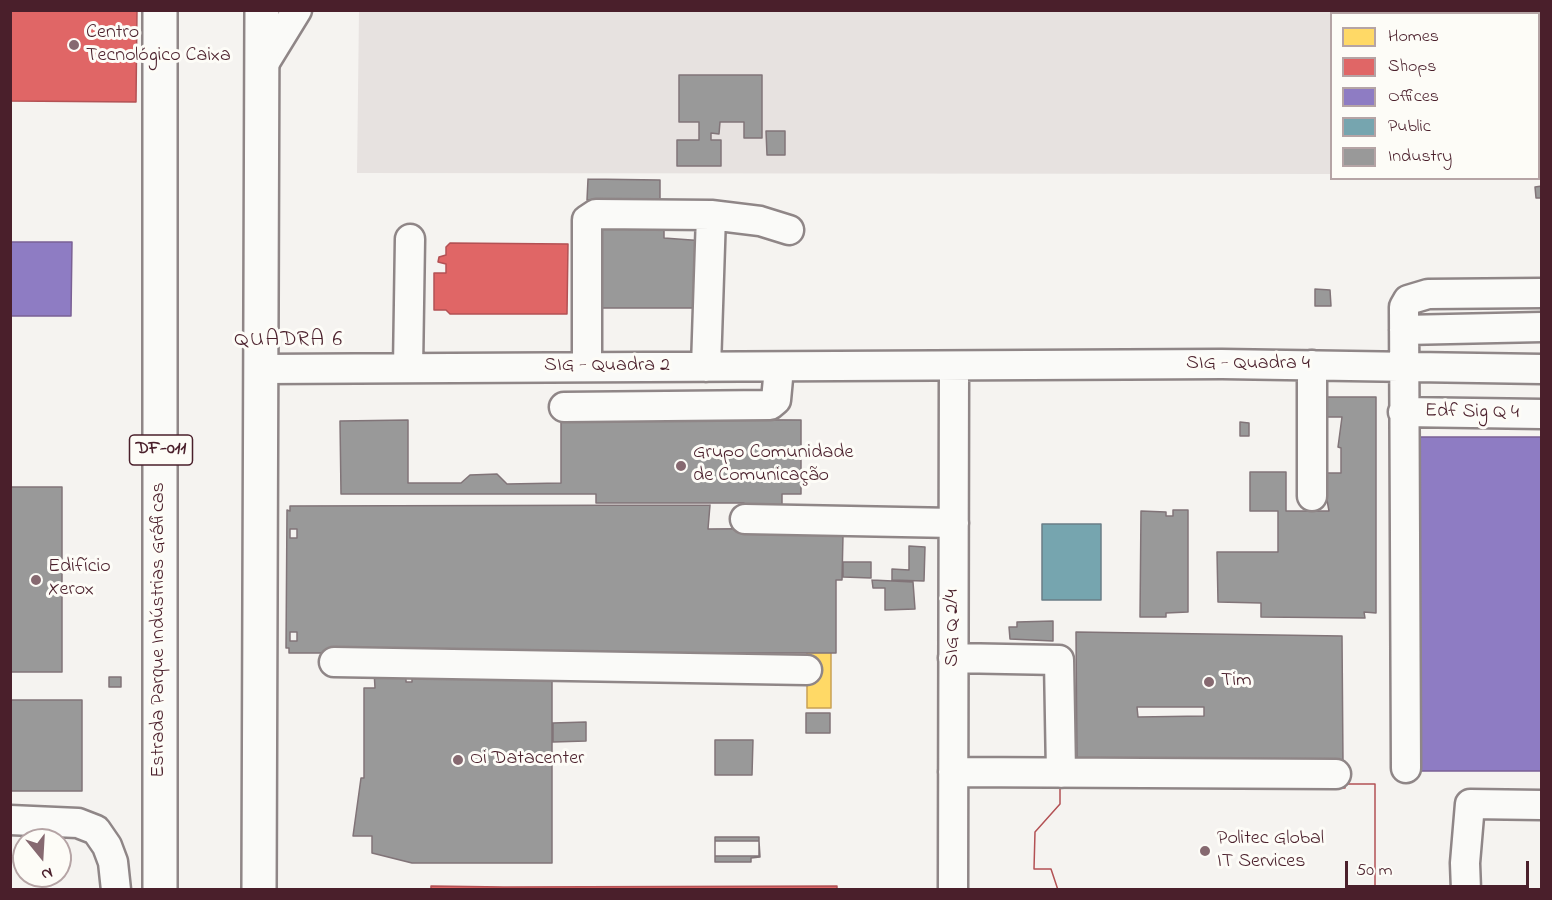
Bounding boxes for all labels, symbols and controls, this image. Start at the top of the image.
legend [1330,12,1540,180]
place label: Centro Tecnológico Caixa [86,22,231,69]
text: Homes [1388,24,1439,50]
marker: Centro Tecnológico Caixa [67,38,81,52]
text: Shops [1388,54,1436,80]
text: Offices [1388,84,1439,110]
text: Public [1388,114,1431,140]
text: Industry [1388,144,1452,170]
district label: QUADRA 6 [234,328,344,354]
street label: SIG - Quadra 4 [1186,353,1310,377]
street label: SIG - Quadra 2 [544,355,670,379]
street label: Edf Sig Q 4 [1425,400,1519,426]
road number: DF-011 [130,435,192,465]
place label: Grupo Comunidade de Comunicação [693,442,853,489]
marker: Grupo Comunidade de Comunicação [674,459,688,473]
street label: Estrada Parque Indústrias Gráficas [148,482,172,778]
place label: Edifício Xerox [48,556,111,603]
marker: Edifício Xerox [29,573,43,587]
street label: SIG Q 2/4 [942,589,966,667]
place label: Tim [1221,670,1252,694]
marker: Tim [1202,675,1216,689]
place label: Oi Datacenter [470,748,584,772]
marker: Oi Datacenter [451,753,465,767]
north arrow [12,828,72,888]
place label: Politec Global IT Services [1217,828,1324,875]
marker: Politec Global IT Services [1198,844,1212,858]
scale bar [1348,849,1532,887]
text: 50 m [1356,858,1393,884]
text: N [38,860,56,886]

